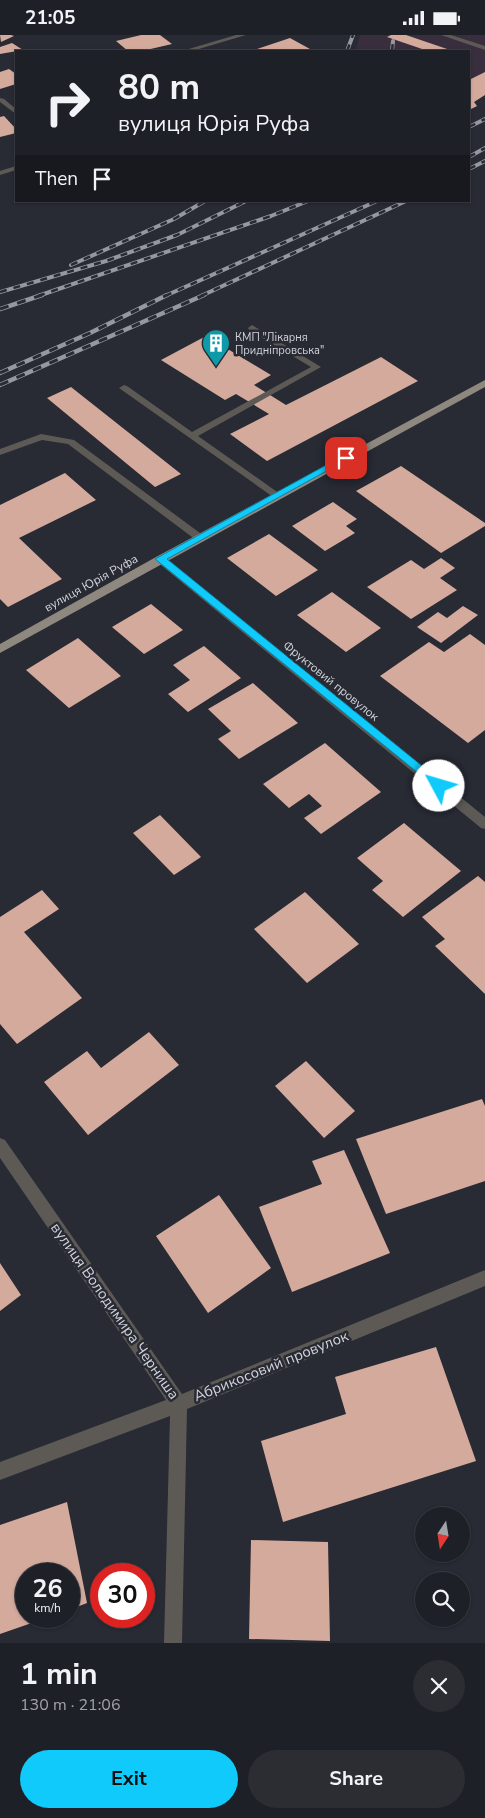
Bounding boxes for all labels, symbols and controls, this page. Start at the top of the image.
text: 21:05 [25,5,75,31]
text: 80 m [118,64,200,111]
icon: right [35,70,100,135]
text: вулиця Юрія Руфа [118,109,310,139]
icon: arrive [88,165,116,193]
text: Then [35,166,78,192]
building icon: КМП "Лікарня Придніпровська" [201,328,231,367]
place label: КМП "Лікарня Придніпровська" [235,330,324,358]
pin [325,437,367,479]
icon: arrive [332,444,360,472]
street label: вулиця Юрія Руфа [41,551,141,615]
street label: Фруктовий провулок [280,637,383,725]
position arrow [412,759,464,811]
street label: вулиця Володимира Черниша [46,1219,184,1403]
street label: Абрикосовий провулок [191,1326,351,1406]
north arrow [415,1507,470,1563]
map controls [415,1507,470,1627]
speed limit sign: 30 [90,1563,155,1628]
text: 26 [32,1572,63,1606]
button: search [415,1572,470,1627]
text: km/h [34,1600,61,1616]
text: 1 min [20,1654,98,1695]
button: close [413,1660,465,1712]
text: 130 m · 21:06 [20,1694,121,1716]
button: Exit [20,1750,238,1808]
button: Share [248,1750,465,1808]

